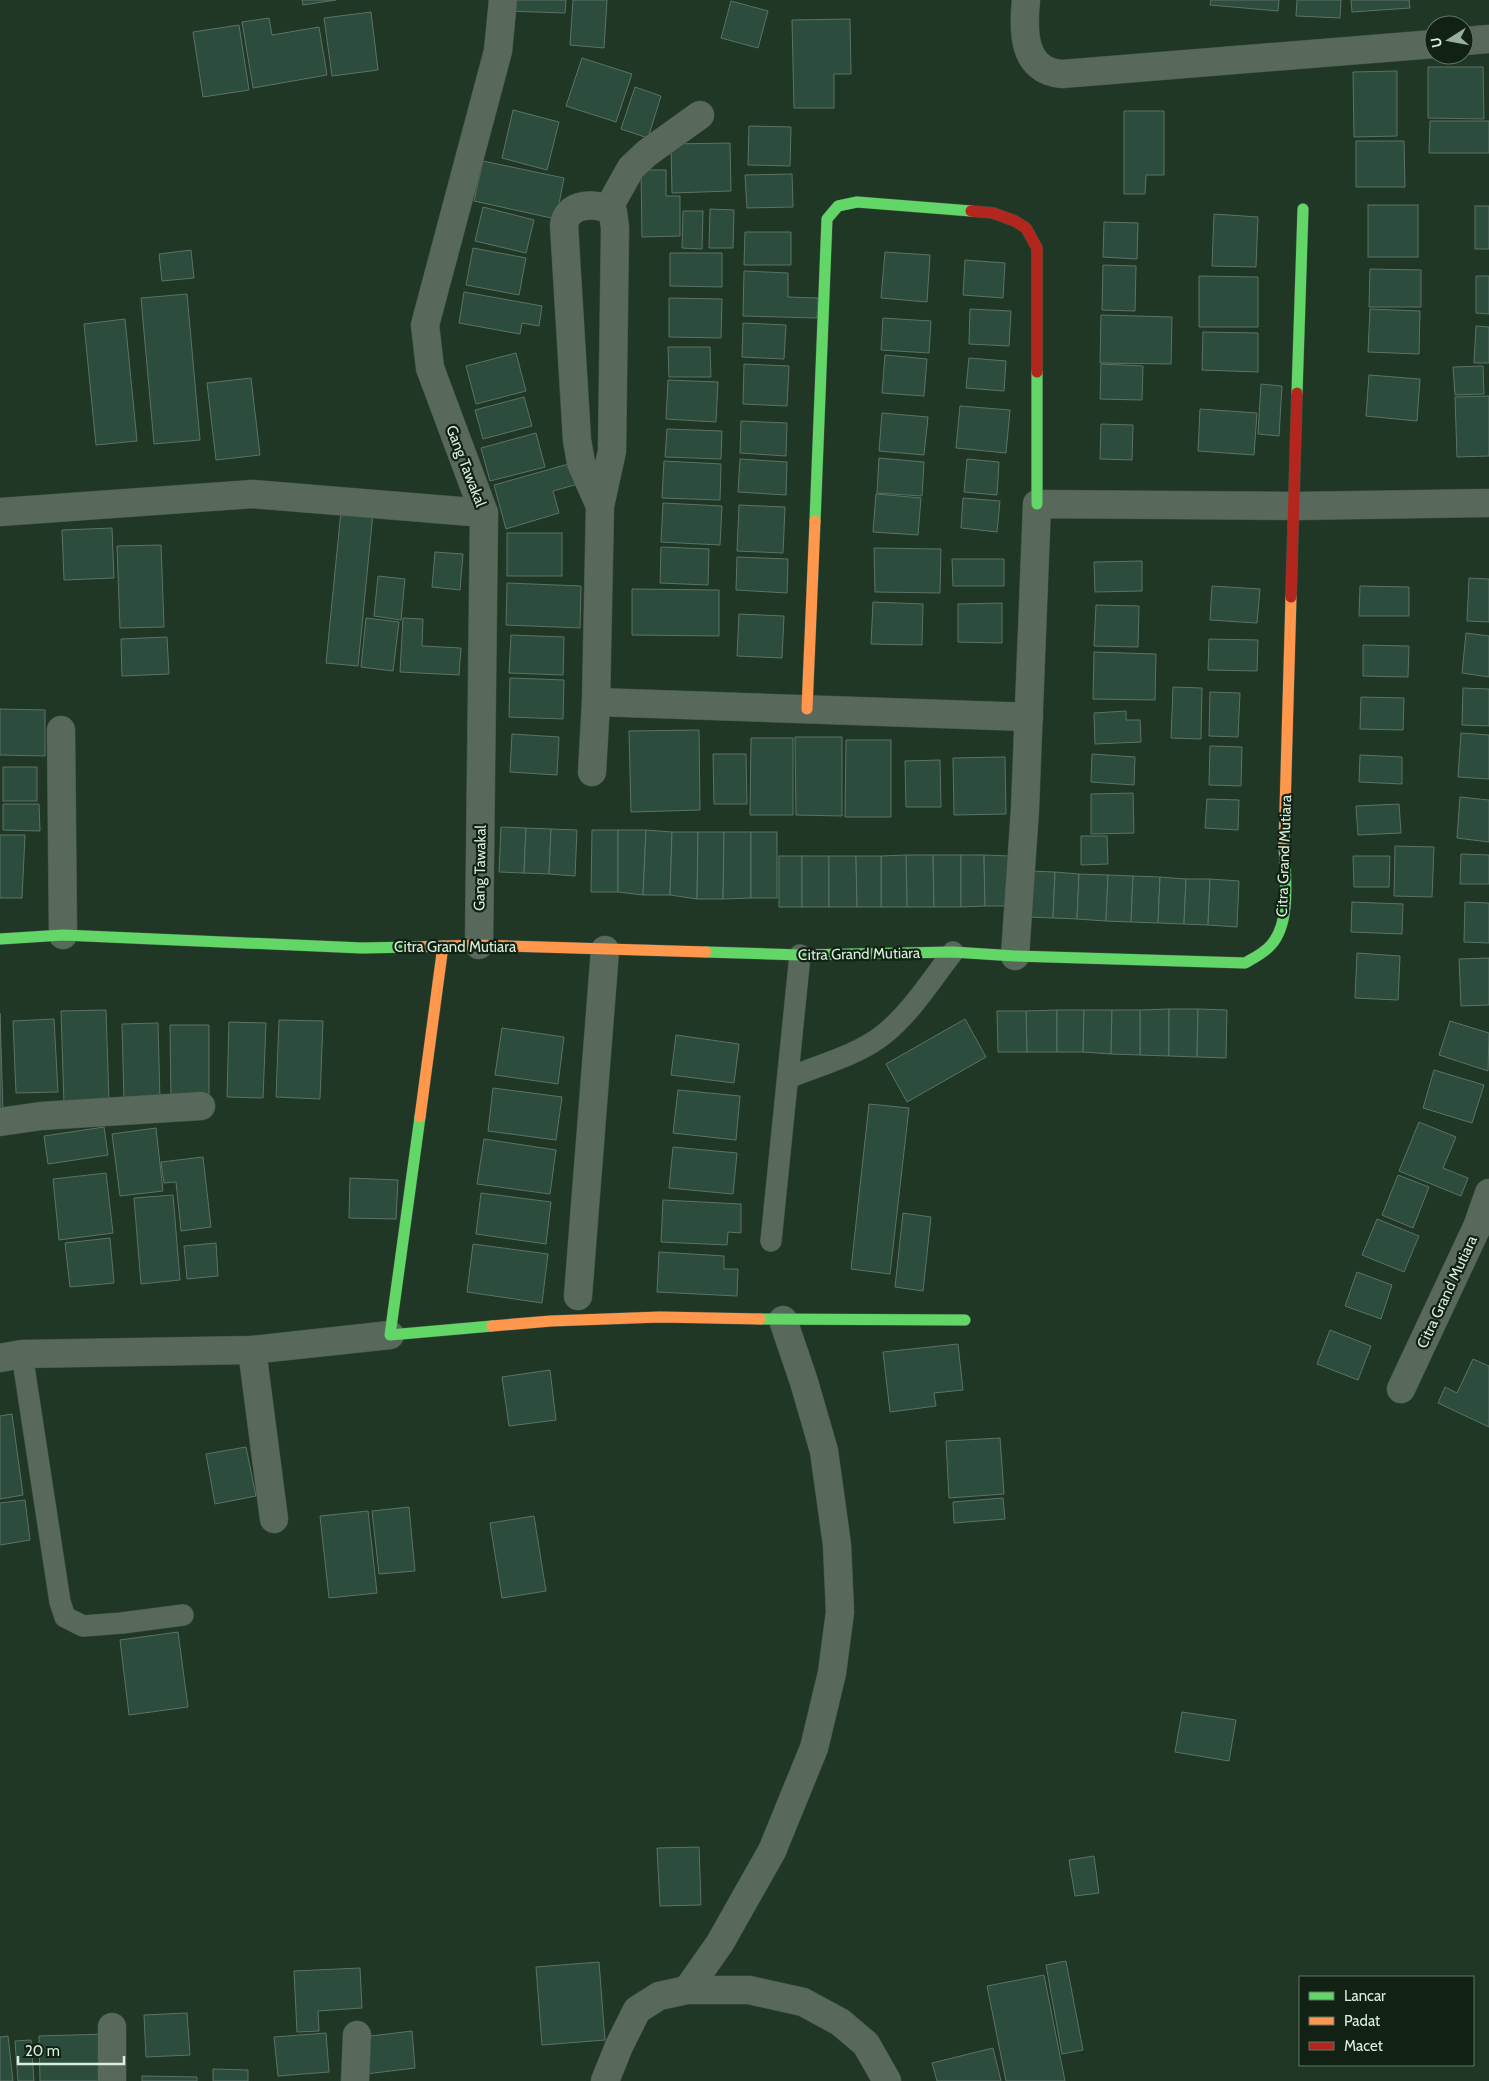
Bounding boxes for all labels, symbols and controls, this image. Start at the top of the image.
north arrow [1424,15,1474,65]
text: U [1426,36,1446,49]
street label: Gang Tawakal [442,423,490,510]
street label: Citra Grand Mutiara [1273,794,1295,917]
street label: Gang Tawakal [470,824,490,911]
street label: Citra Grand Mutiara [394,938,517,956]
street label: Citra Grand Mutiara [798,944,921,964]
street label: Citra Grand Mutiara [1413,1232,1481,1351]
legend [1299,1976,1474,2066]
text: Lancar [1344,1987,1386,2005]
text: Padat [1344,2012,1380,2030]
scale bar [18,2034,124,2066]
text: Macet [1344,2037,1383,2055]
text: 20 m [25,2042,60,2060]

